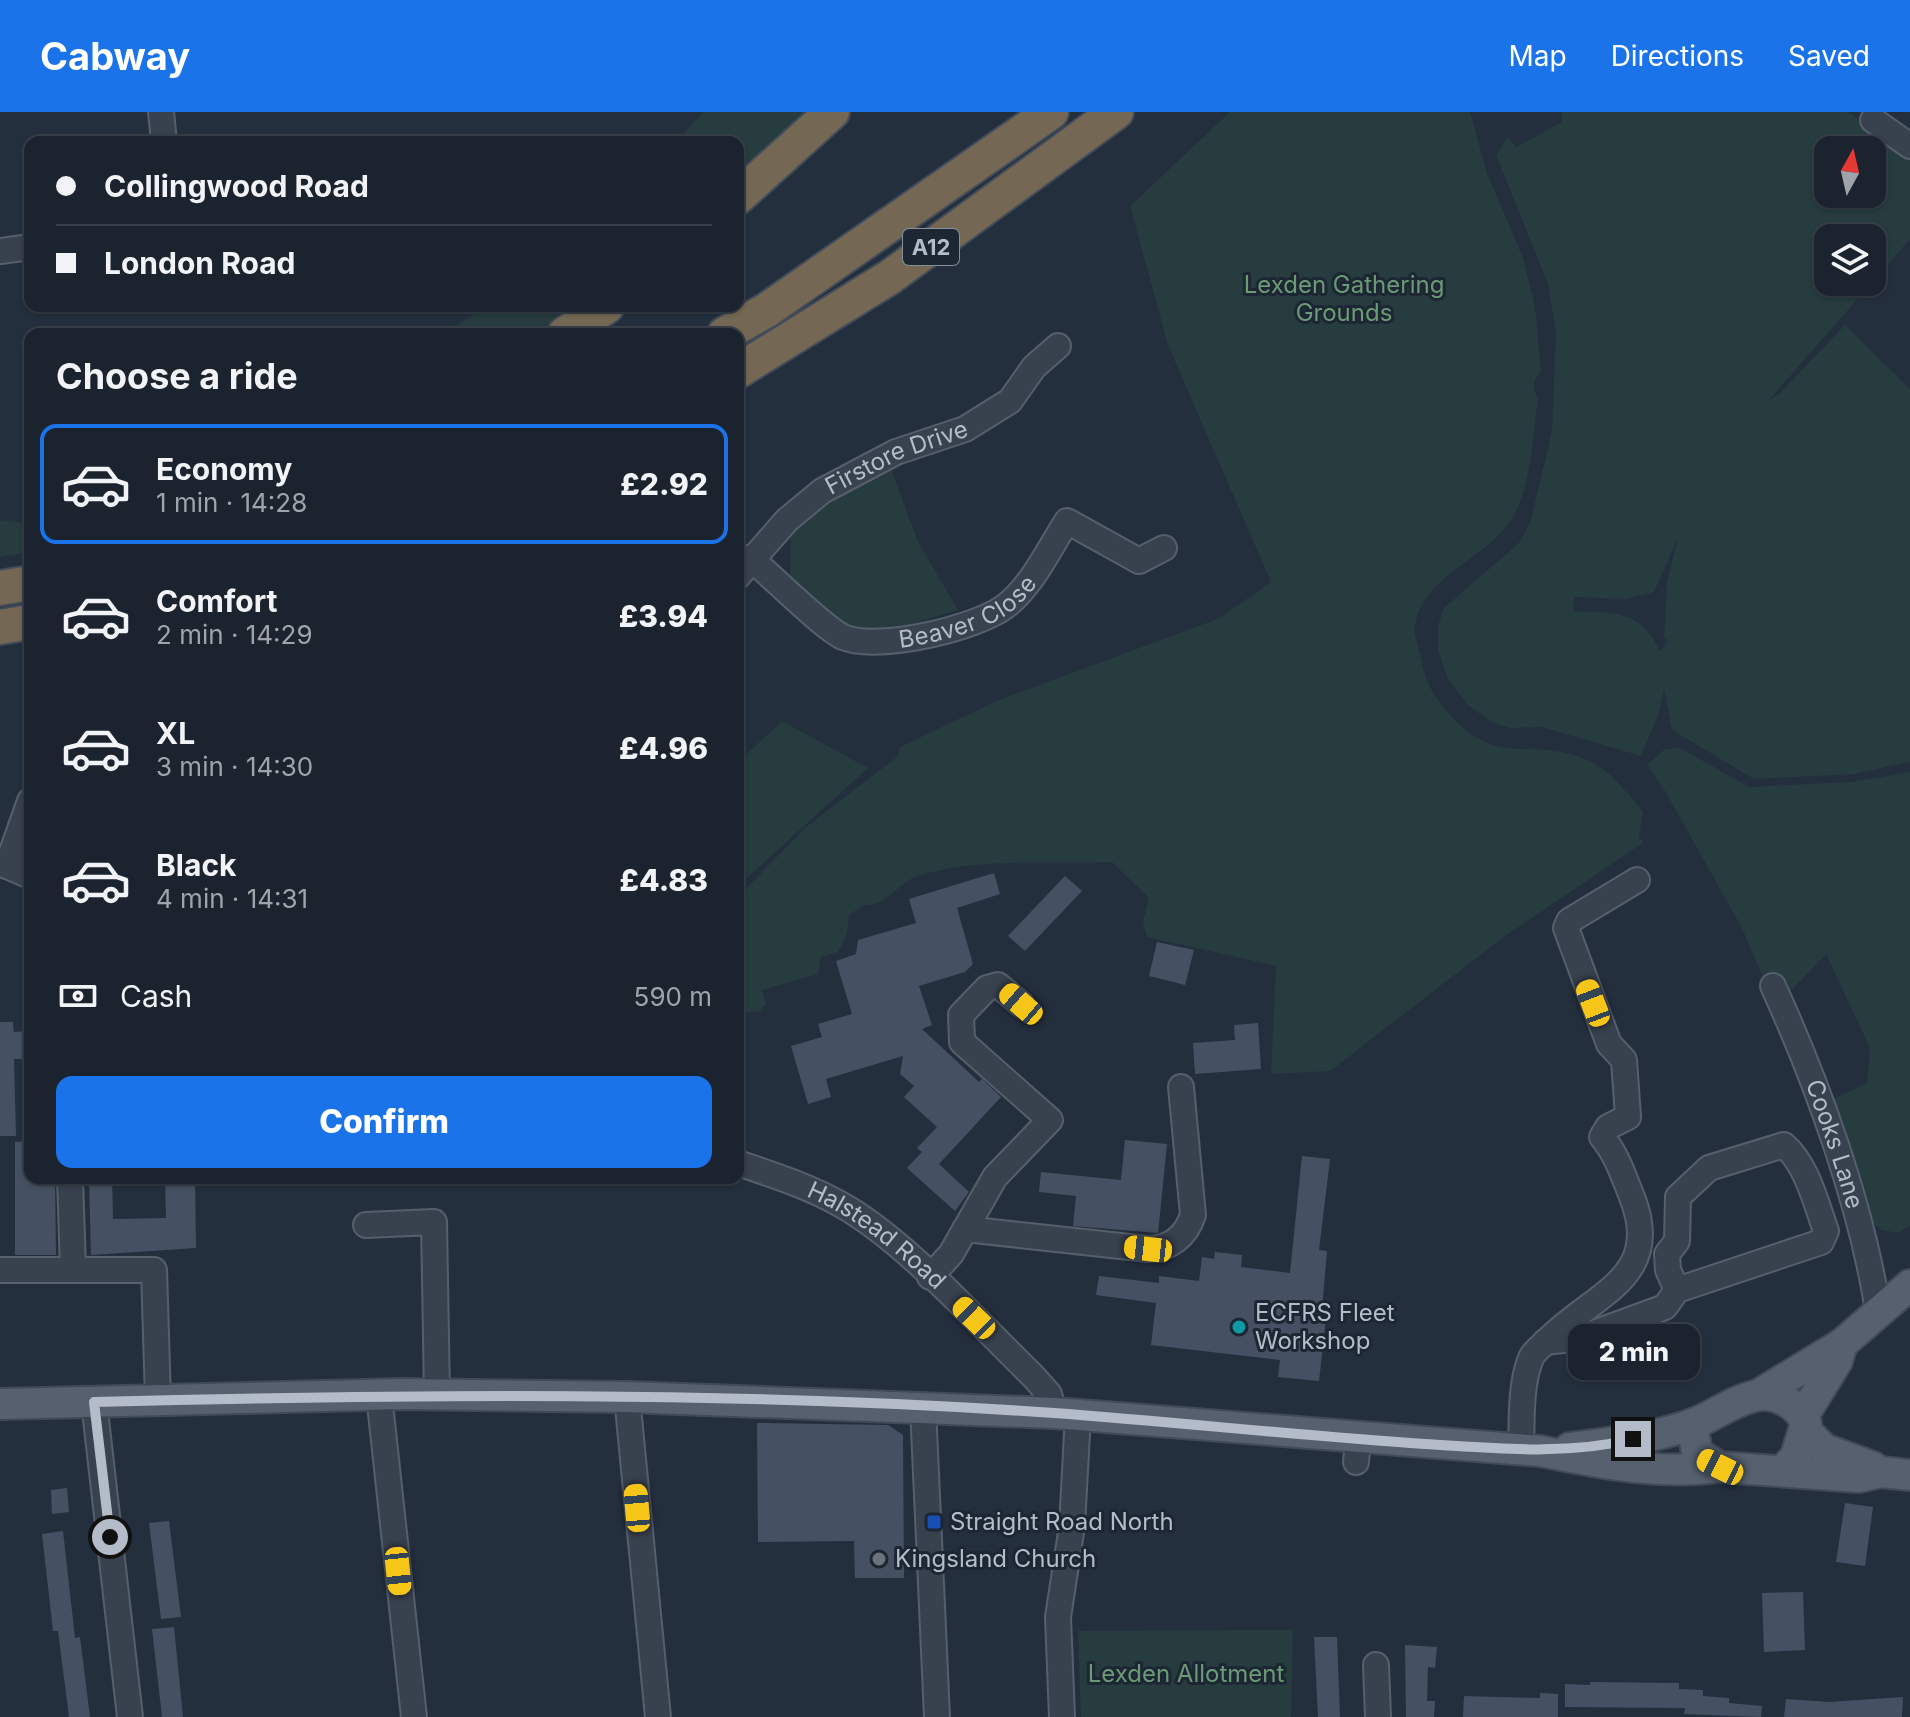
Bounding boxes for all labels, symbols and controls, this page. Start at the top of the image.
text: Cabway [40,33,190,79]
text: Map [1508,39,1567,73]
text: Directions [1611,39,1744,73]
text: Saved [1788,39,1870,73]
north arrow [1814,136,1886,208]
map controls [1814,136,1886,296]
text: Collingwood Road [104,168,369,204]
button: layers [1814,224,1886,296]
road number: A12 [903,229,959,265]
text: London Road [104,245,295,281]
park label: Lexden Gathering Grounds [1244,270,1444,327]
text: Choose a ride [56,354,298,398]
street label: Firstore Drive [820,414,971,501]
icon: car [60,448,132,520]
text: Economy [156,451,292,487]
text: £2.92 [620,466,708,502]
text: 1 min · 14:28 [156,487,307,518]
street label: Beaver Close [897,570,1042,654]
icon: car [60,580,132,652]
text: Comfort [156,583,277,619]
text: £3.94 [619,598,708,634]
text: 2 min · 14:29 [156,619,313,650]
icon: car [60,712,132,784]
text: XL [156,715,195,751]
text: £4.96 [619,730,708,766]
text: 3 min · 14:30 [156,751,313,782]
icon: car [60,844,132,916]
text: Black [156,847,236,883]
text: £4.83 [620,862,708,898]
text: 4 min · 14:31 [156,883,308,914]
icon: cash [56,974,100,1018]
car [1573,976,1613,1030]
text: Cash [120,978,192,1014]
car [995,979,1047,1029]
text: 590 m [634,981,712,1012]
street label: Cooks Lane [1800,1075,1870,1212]
button: Confirm [56,1076,712,1168]
street label: Halstead Road [803,1175,952,1295]
car [1123,1235,1173,1263]
car [948,1293,1000,1343]
place label: ECFRS Fleet Workshop [1255,1298,1395,1355]
marker: ECFRS Fleet Workshop [1230,1318,1248,1336]
callout: 2 min [1567,1323,1699,1379]
text: 2 min [1599,1336,1669,1367]
route end [1615,1421,1651,1457]
car [1693,1446,1747,1488]
car [623,1483,651,1533]
place label: Straight Road North [950,1507,1174,1536]
marker: Straight Road North [925,1513,943,1531]
route start [92,1519,128,1555]
place label: Kingsland Church [895,1544,1096,1573]
car [384,1546,412,1596]
marker: Kingsland Church [870,1550,888,1568]
park label: Lexden Allotment [1088,1659,1284,1688]

